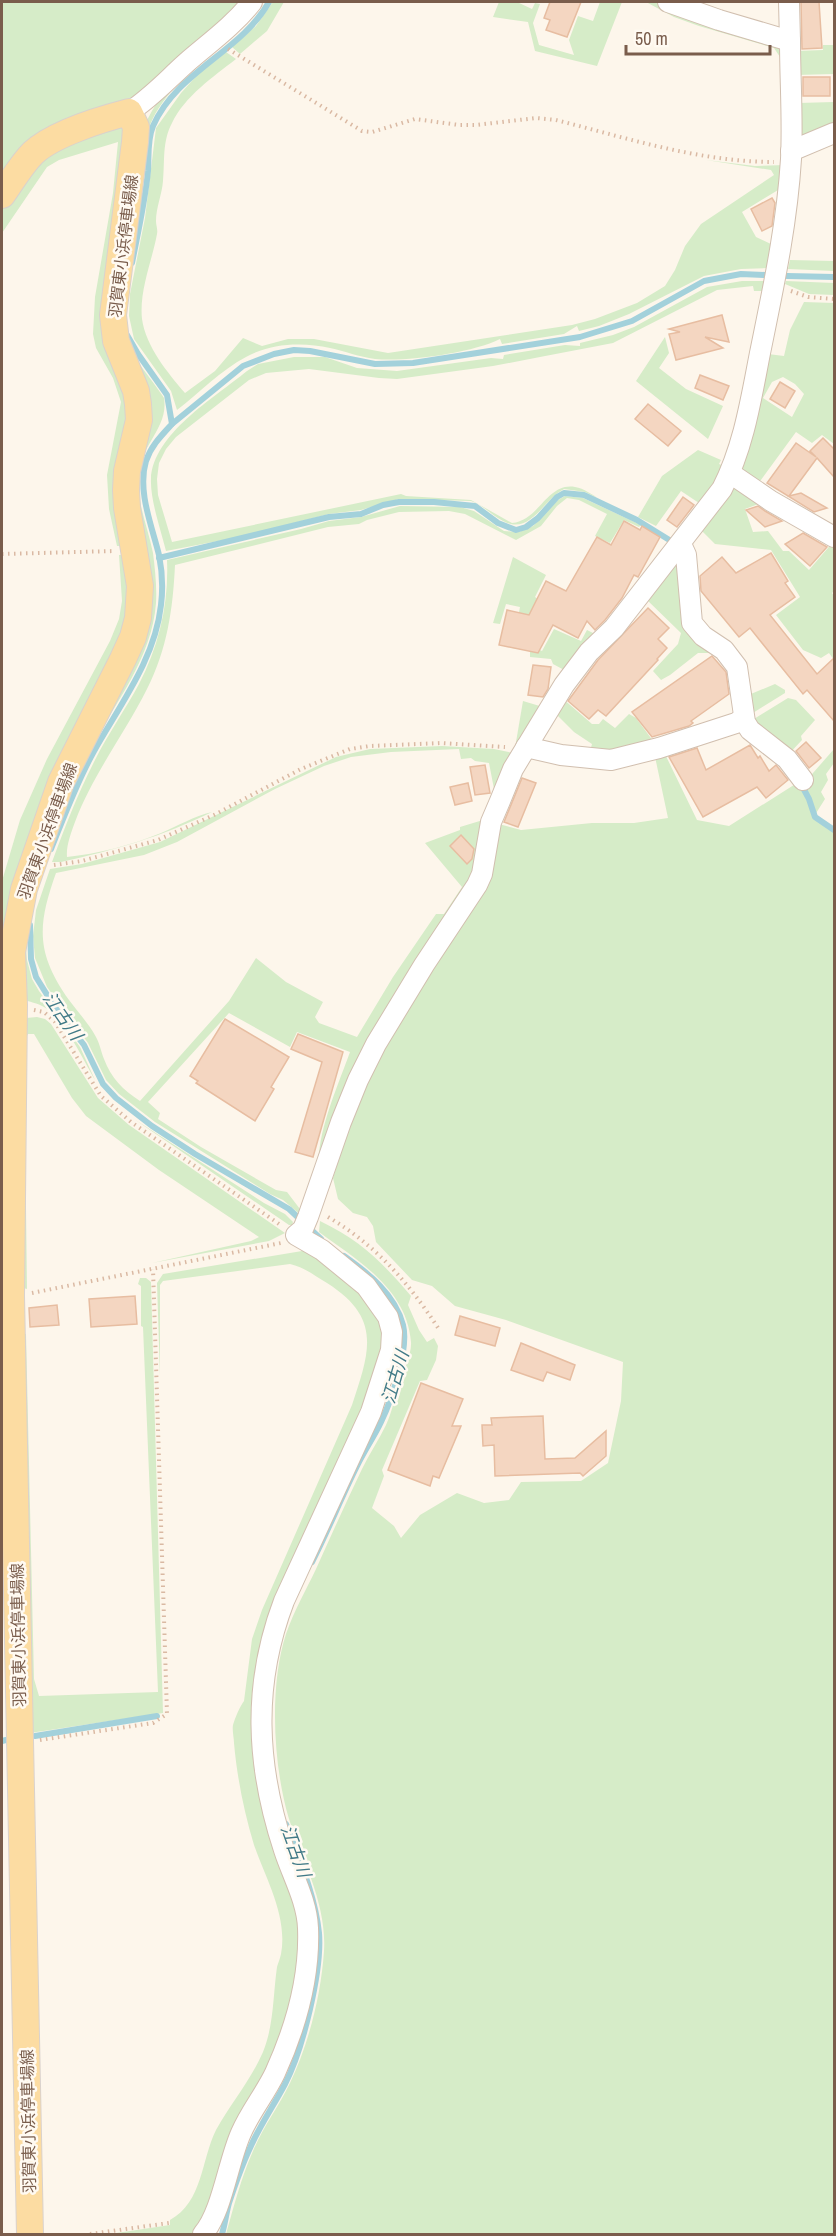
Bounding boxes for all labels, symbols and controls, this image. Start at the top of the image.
scale bar [626,18,770,56]
text: 50 m [635,26,668,51]
street label: 羽賀東小浜停車場線 [103,173,143,319]
street label: 羽賀東小浜停車場線 [12,760,82,902]
water label: 江古川 [37,987,90,1047]
water label: 江古川 [376,1346,415,1406]
street label: 羽賀東小浜停車場線 [6,1563,30,1707]
water label: 江古川 [275,1821,318,1883]
street label: 羽賀東小浜停車場線 [16,2049,40,2193]

